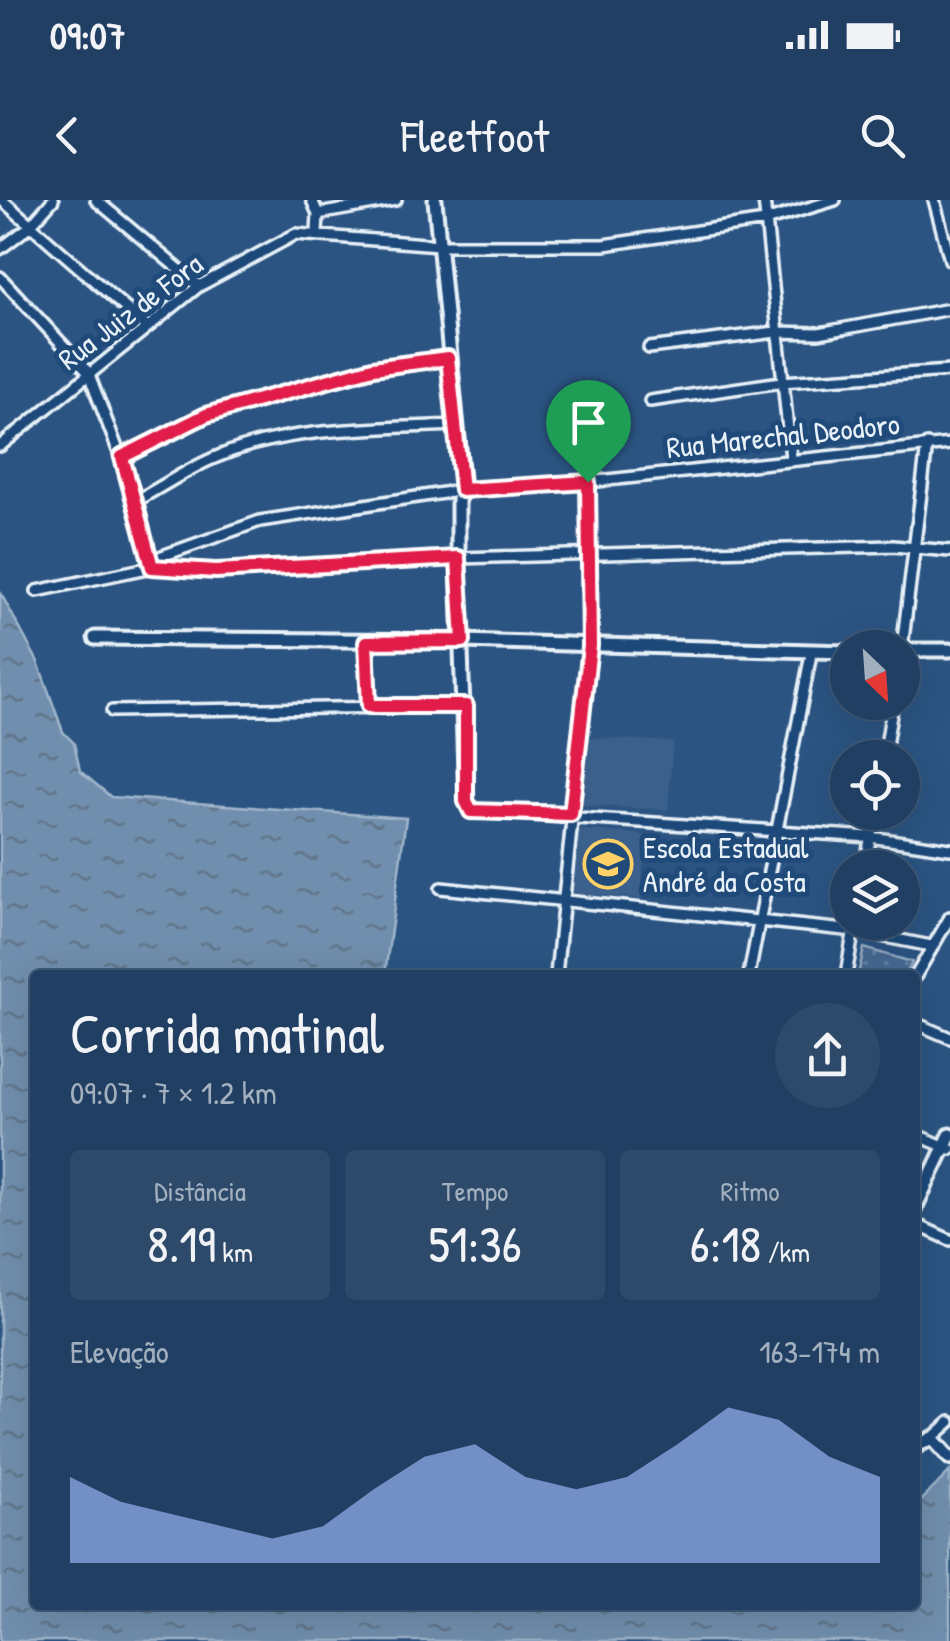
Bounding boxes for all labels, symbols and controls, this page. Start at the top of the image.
text: 09:07 [50,9,126,61]
text: Fleetfoot [401,105,549,166]
icon: back [40,108,95,163]
icon: search [855,108,910,163]
street label: Rua Juiz de Fora [50,243,211,378]
pin [546,380,631,483]
icon: arrive [561,395,616,450]
street label: Rua Marechal Deodoro [665,403,901,467]
north arrow [830,630,920,720]
map controls [830,630,920,940]
button: locate [830,740,920,830]
place label: Escola Estadual André da Costa [643,827,809,901]
school or university icon: Escola Estadual André da Costa [582,838,634,890]
button: layers [830,850,920,940]
text: Corrida matinal [70,996,384,1070]
button: share [775,1003,880,1108]
text: 09:07 · 7 × 1.2 km [70,1071,277,1114]
text: Distância [154,1172,246,1210]
text: Tempo [442,1172,508,1210]
text: Ritmo [721,1172,779,1210]
text: 8.19 [147,1210,216,1278]
text: 51:36 [428,1210,522,1278]
text: 6:18 [690,1210,761,1278]
text: km [216,1233,253,1271]
text: /km [761,1233,810,1271]
text: Elevação [70,1330,169,1373]
text: 163–174 m [759,1330,880,1373]

